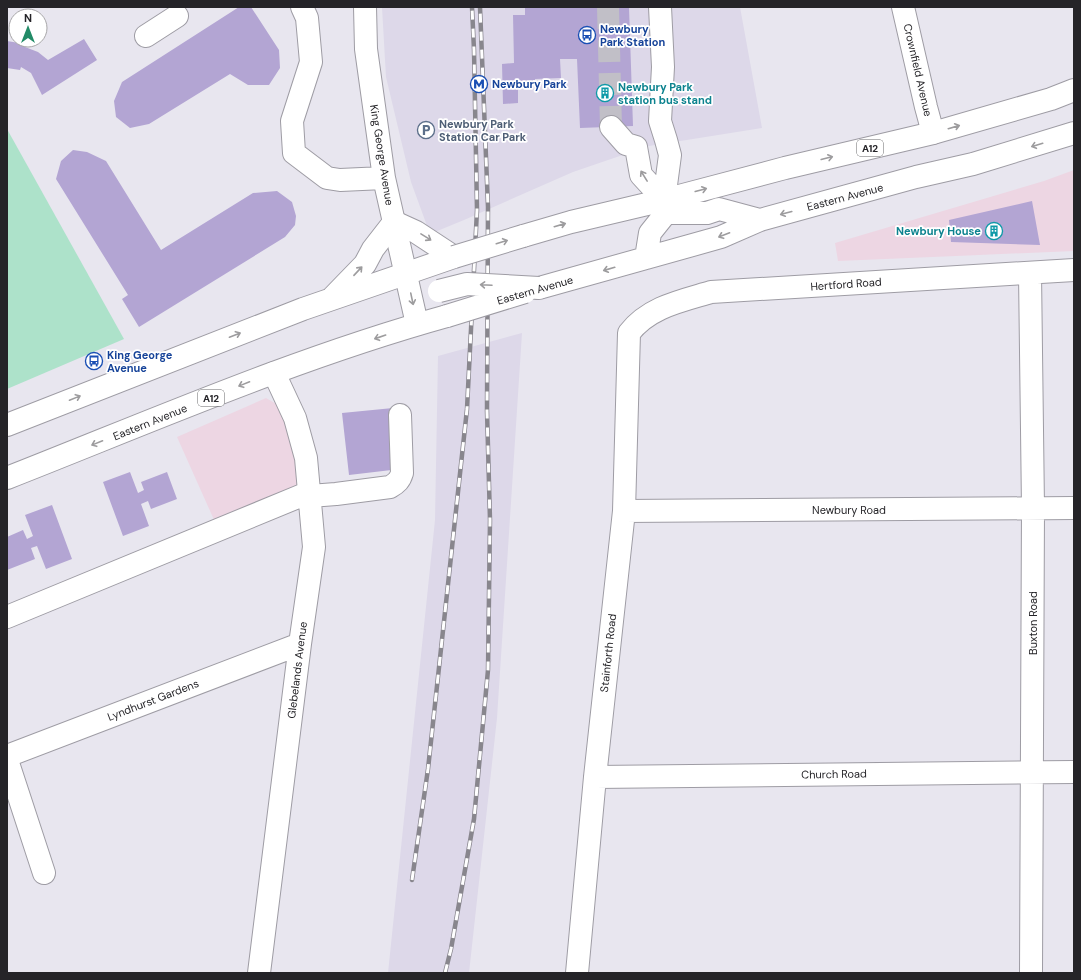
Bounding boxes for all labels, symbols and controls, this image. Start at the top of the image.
north arrow [8,8,48,48]
text: N [24,11,32,25]
place label: Newbury Park Station [600,22,666,49]
street label: Crownfield Avenue [901,22,935,118]
bus stop icon: Newbury Park Station [577,25,597,45]
metro station icon: Newbury Park [469,74,489,94]
place label: Newbury Park [492,77,567,91]
place label: Newbury Park station bus stand [618,80,712,107]
building icon: Newbury Park station bus stand [595,83,615,103]
street label: King George Avenue [367,104,397,206]
place label: Newbury Park Station Car Park [439,117,527,144]
parking icon: Newbury Park Station Car Park [416,120,436,140]
one-way arrow [947,123,960,130]
road number: A12 [857,140,883,156]
one-way arrow [1031,142,1044,149]
one-way arrow [821,153,834,161]
one-way arrow [640,171,649,182]
street label: Eastern Avenue [805,180,885,214]
one-way arrow [695,185,708,193]
one-way arrow [780,210,793,217]
one-way arrow [553,221,566,228]
building icon: Newbury House [984,221,1004,241]
place label: Newbury House [896,224,981,238]
one-way arrow [719,232,731,240]
one-way arrow [420,233,431,242]
one-way arrow [495,238,508,245]
one-way arrow [353,266,363,276]
one-way arrow [602,266,615,273]
street label: Eastern Avenue [495,272,575,308]
street label: Hertford Road [810,275,882,293]
one-way arrow [480,281,493,288]
one-way arrow [408,292,416,305]
one-way arrow [229,330,241,338]
one-way arrow [374,333,386,341]
place label: King George Avenue [107,348,173,375]
bus stop icon: King George Avenue [84,351,104,371]
one-way arrow [239,381,251,389]
road number: A12 [198,390,224,406]
one-way arrow [69,394,81,402]
street label: Eastern Avenue [111,401,189,443]
one-way arrow [92,439,104,447]
street label: Newbury Road [812,503,886,517]
street label: Buxton Road [1026,591,1040,655]
street label: Stainforth Road [597,613,619,693]
street label: Glebelands Avenue [284,621,310,719]
street label: Lyndhurst Gardens [105,676,201,724]
street label: Church Road [801,766,867,782]

